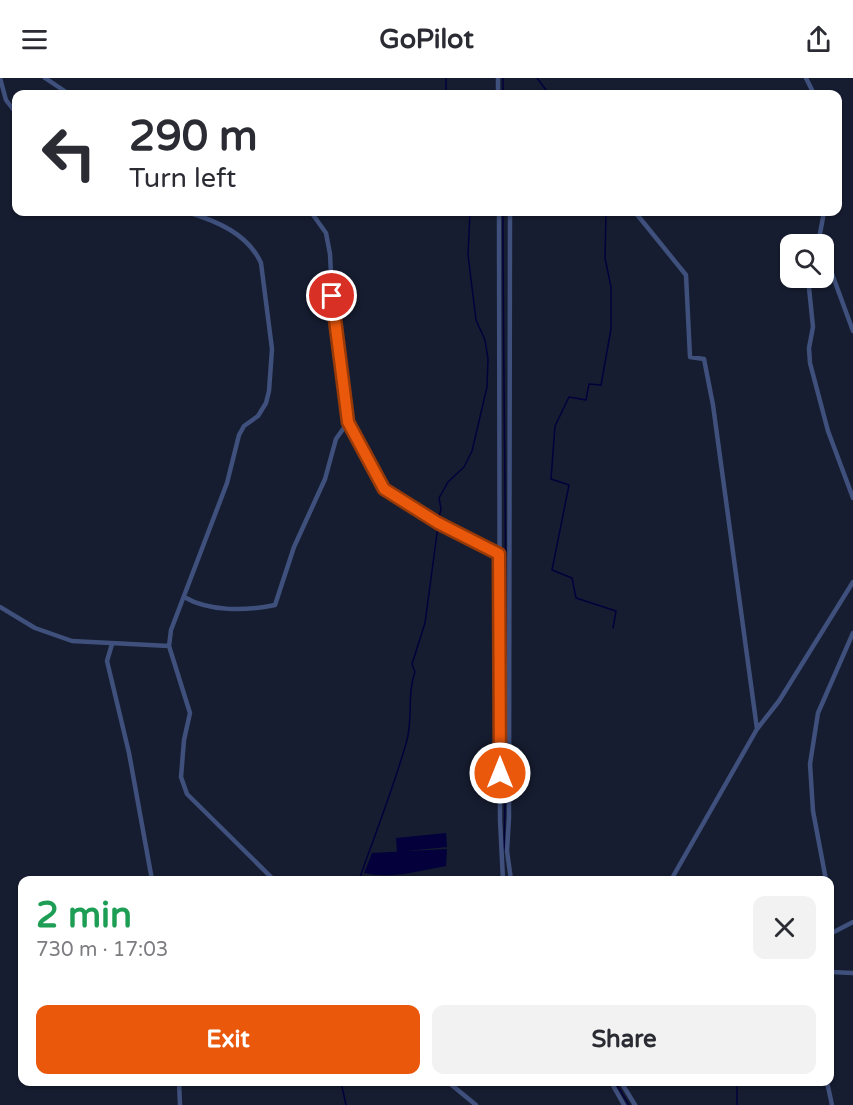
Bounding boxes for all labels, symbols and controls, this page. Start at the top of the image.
icon: menu [18,23,51,56]
text: GoPilot [379,23,474,56]
icon: share [802,23,835,56]
text: 290 m [129,111,258,162]
icon: left [30,114,108,192]
text: Turn left [129,162,236,195]
map controls [780,234,834,288]
button: search [780,234,834,288]
pin [306,270,357,321]
icon: arrive [315,279,348,312]
position arrow [468,741,532,805]
text: 2 min [36,894,132,937]
button: close [753,896,816,959]
text: 730 m · 17:03 [36,938,168,962]
button: Exit [36,1005,420,1074]
button: Share [432,1005,816,1074]

